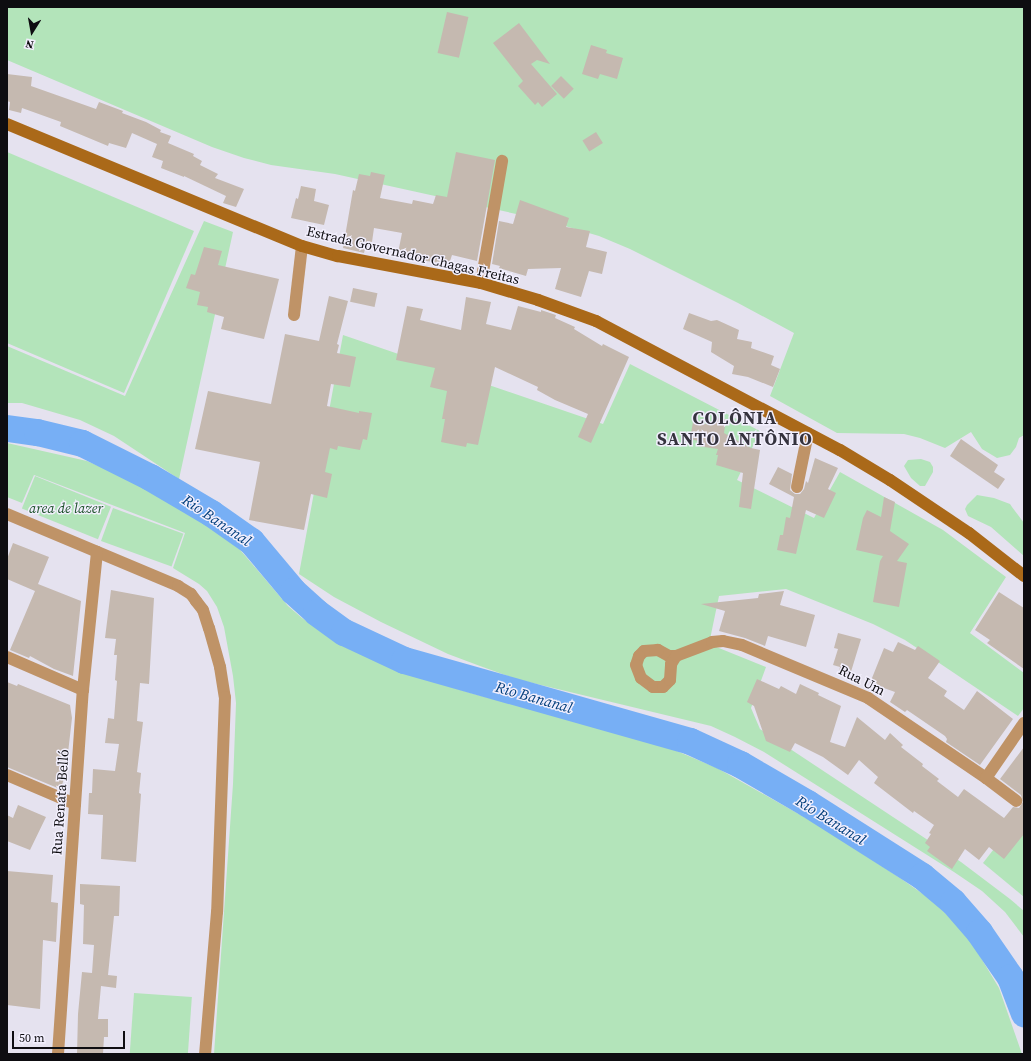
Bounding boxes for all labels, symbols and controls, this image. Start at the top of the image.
north arrow [12,12,52,52]
text: N [24,36,35,52]
street label: Estrada Governador Chagas Freitas [305,222,521,288]
district label: COLÔNIA SANTO ANTÔNIO [657,408,813,450]
water label: Rio Bananal [179,490,255,550]
park label: area de lazer [29,500,103,516]
street label: Rua Um [836,661,888,699]
water label: Rio Bananal [494,677,574,717]
street label: Rua Renata Belló [48,749,72,855]
water label: Rio Bananal [793,791,869,849]
scale bar [14,1023,127,1049]
text: 50 m [19,1030,45,1046]

